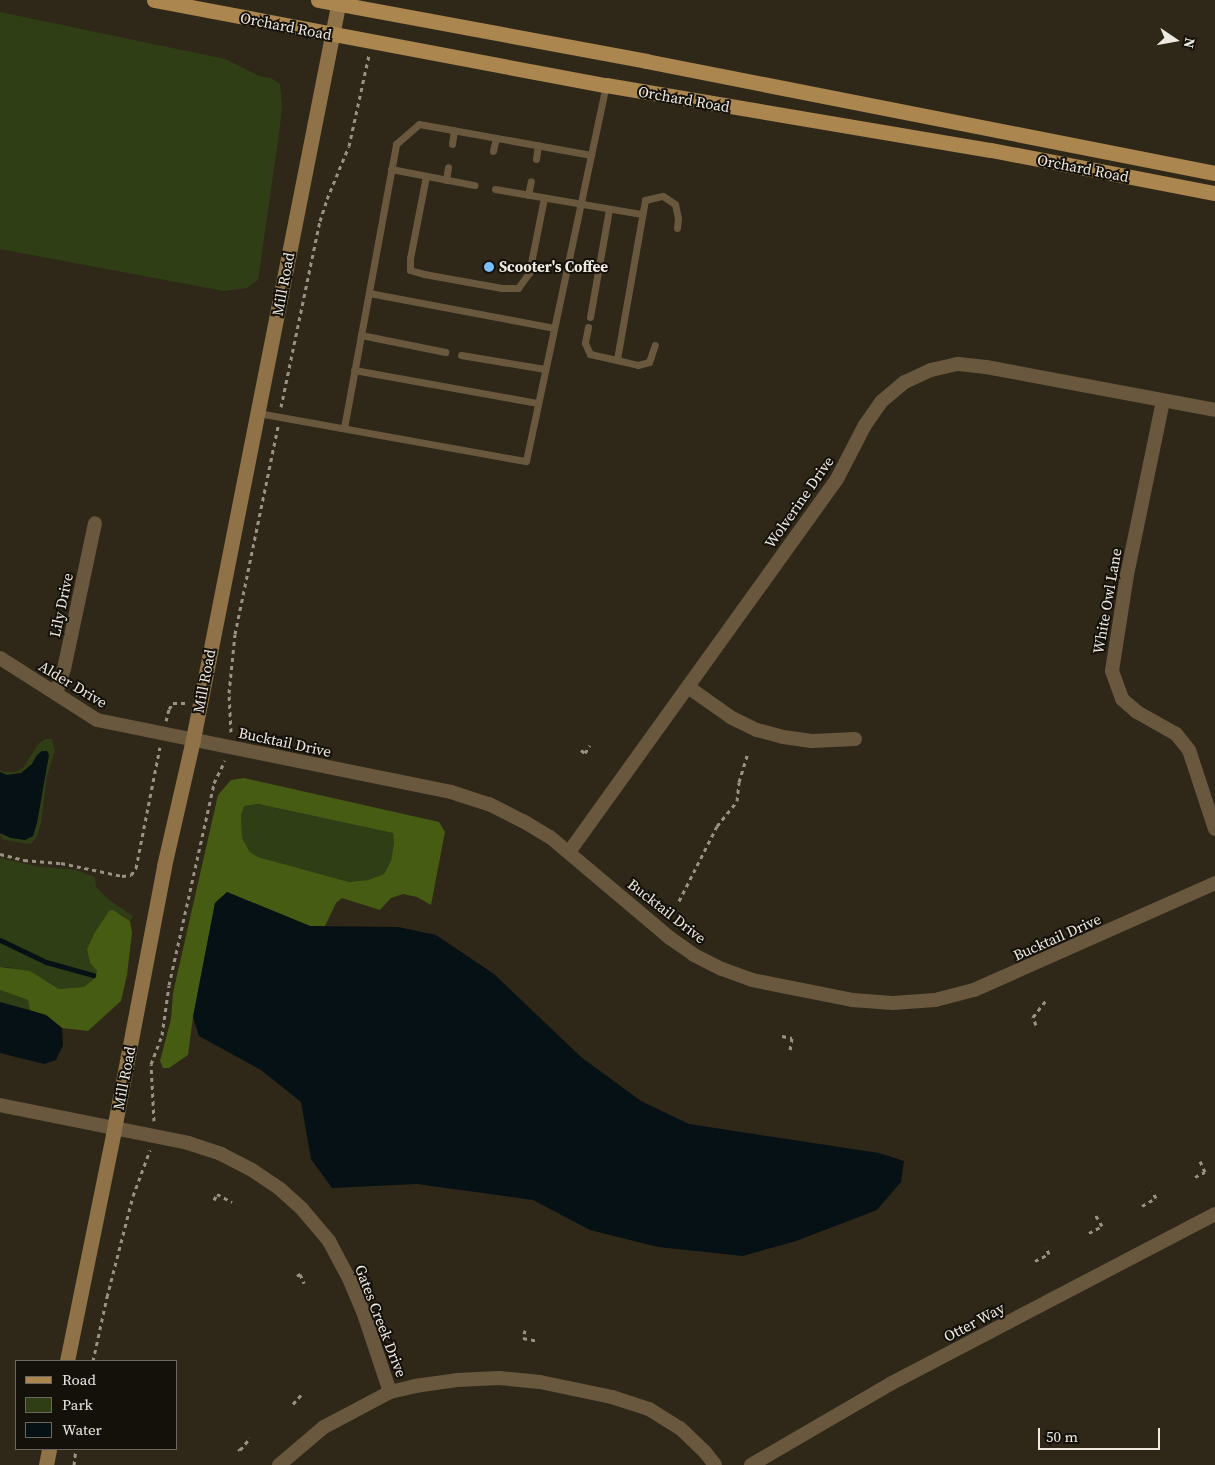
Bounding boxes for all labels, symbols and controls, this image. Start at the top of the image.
street label: Orchard Road [239,8,333,44]
north arrow [1150,15,1200,65]
text: N [1179,36,1201,50]
street label: Orchard Road [637,82,731,116]
street label: Orchard Road [1036,150,1130,186]
street label: Mill Road [268,251,298,317]
place label: Scooter's Coffee [499,258,608,276]
marker: Scooter's Coffee [483,261,495,273]
street label: Wolverine Drive [761,453,837,551]
street label: White Owl Lane [1089,547,1125,655]
street label: Lily Drive [45,571,77,639]
street label: Mill Road [189,648,219,714]
street label: Alder Drive [36,657,110,711]
street label: Bucktail Drive [237,723,333,761]
street label: Bucktail Drive [624,875,710,947]
street label: Bucktail Drive [1010,910,1104,964]
street label: Mill Road [109,1045,139,1111]
street label: Gates Creek Drive [351,1262,411,1380]
street label: Otter Way [940,1298,1008,1346]
legend [15,1360,178,1450]
text: Road [62,1369,96,1390]
text: Park [62,1394,93,1415]
scale bar [1040,1418,1162,1450]
text: Water [62,1419,102,1440]
text: 50 m [1046,1426,1078,1447]

